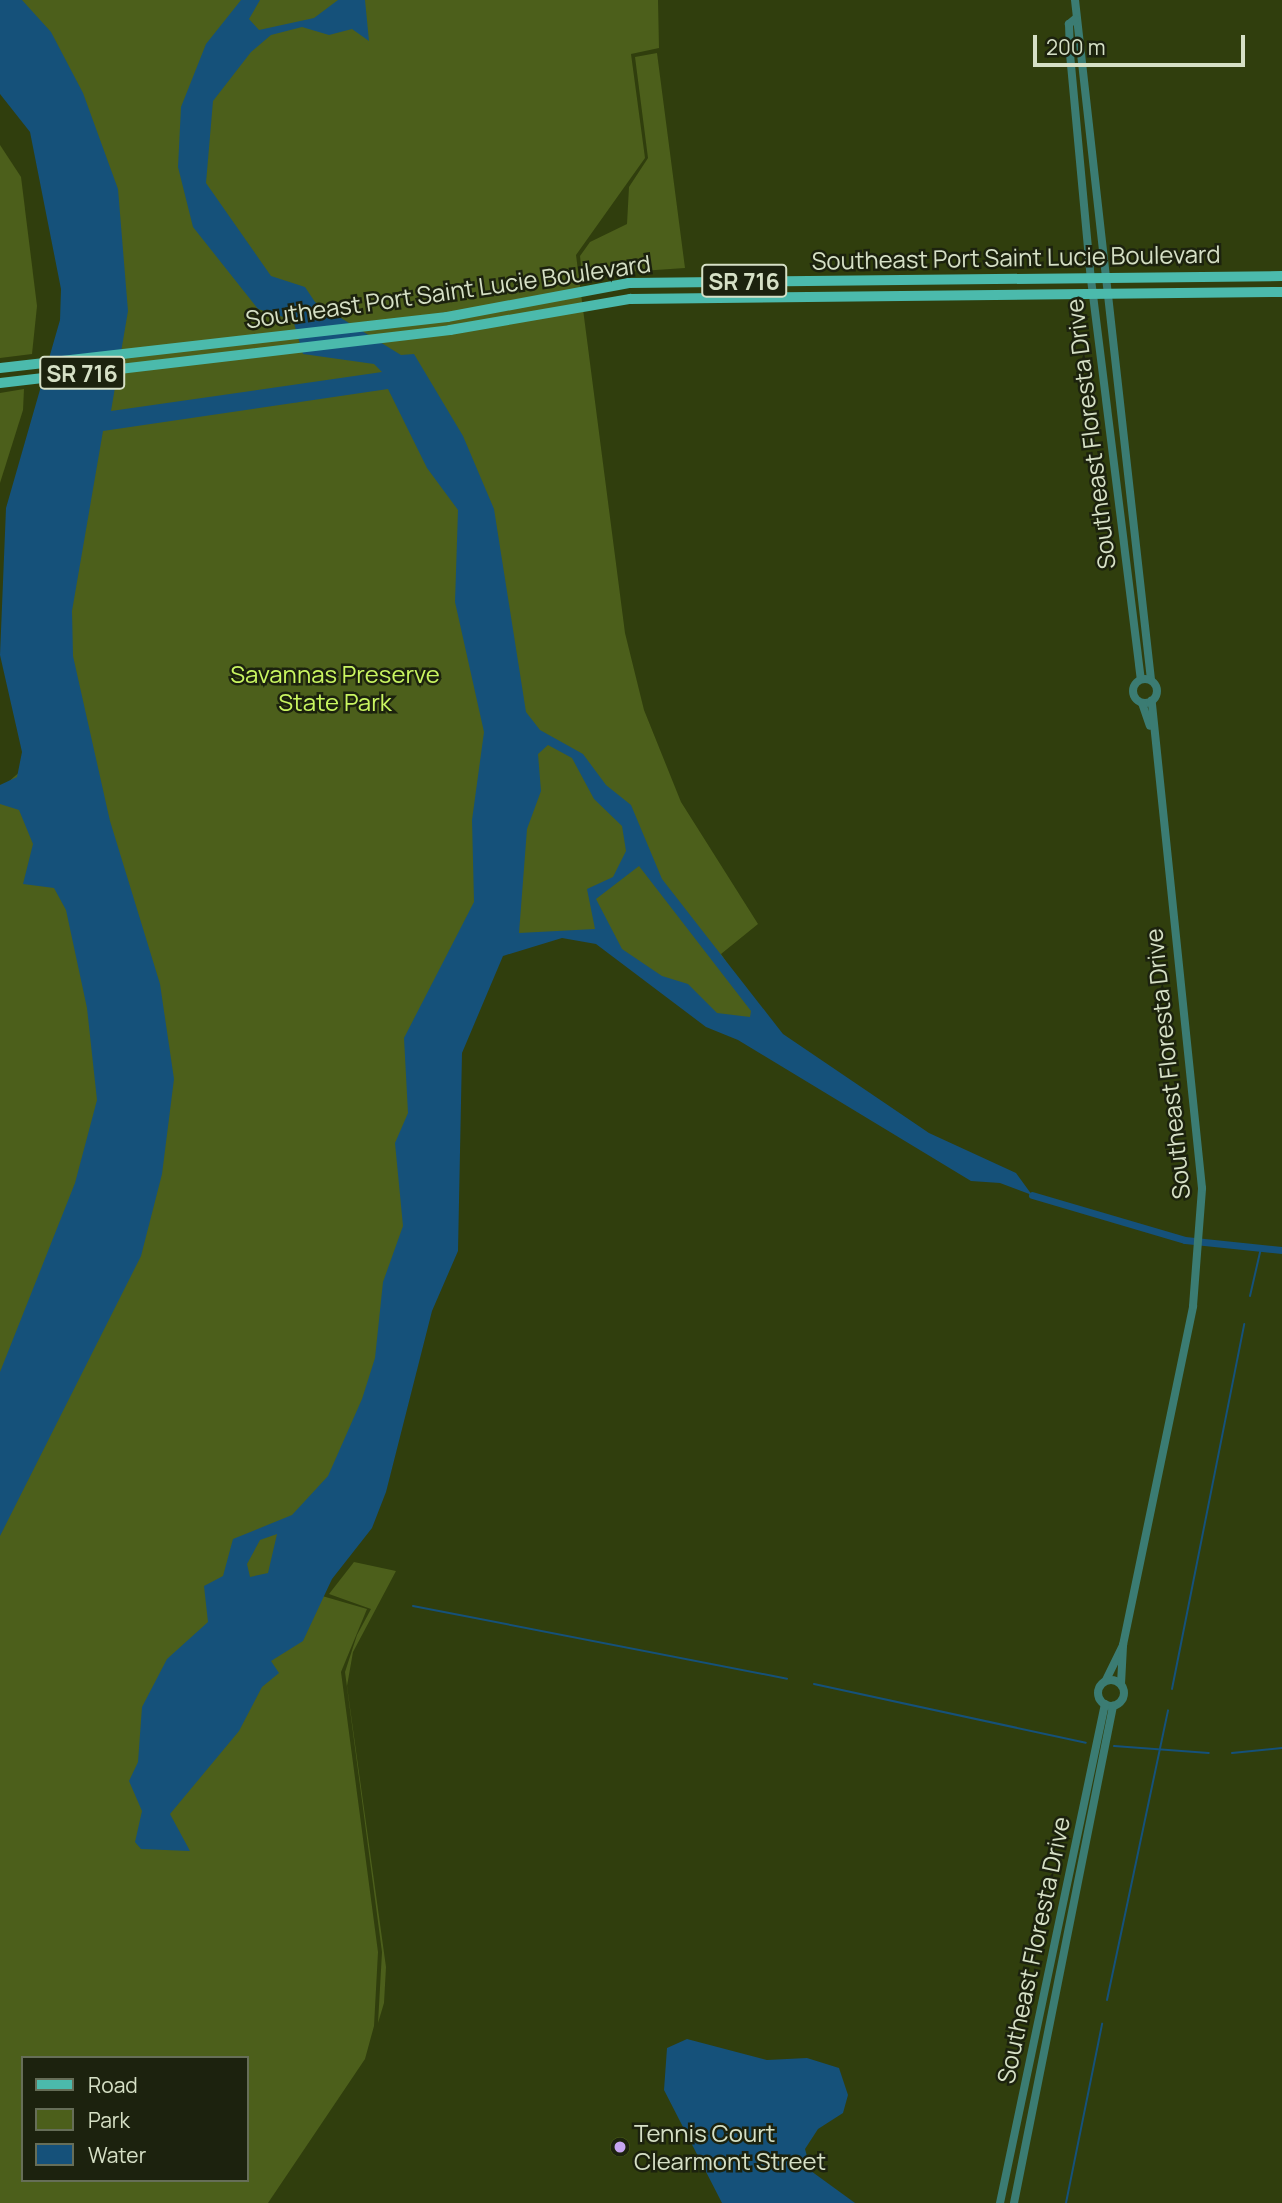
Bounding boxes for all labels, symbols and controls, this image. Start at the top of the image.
scale bar [1037,21,1249,65]
text: 200 m [1046,33,1106,61]
street label: Southeast Port Saint Lucie Boulevard [811,239,1221,275]
street label: Southeast Port Saint Lucie Boulevard [244,248,652,334]
road number: SR 716 [700,262,788,300]
street label: Southeast Floresta Drive [1059,297,1121,571]
road number: SR 716 [38,354,126,392]
park label: Savannas Preserve State Park [230,660,440,716]
street label: Southeast Floresta Drive [1138,927,1196,1201]
street label: Southeast Floresta Drive [991,1814,1075,2086]
legend [21,2056,248,2182]
text: Road [88,2071,138,2099]
text: Park [88,2106,130,2134]
place label: Tennis Court Clearmont Street [634,2119,826,2175]
marker: Tennis Court Clearmont Street [612,2139,628,2155]
text: Water [88,2141,146,2169]

